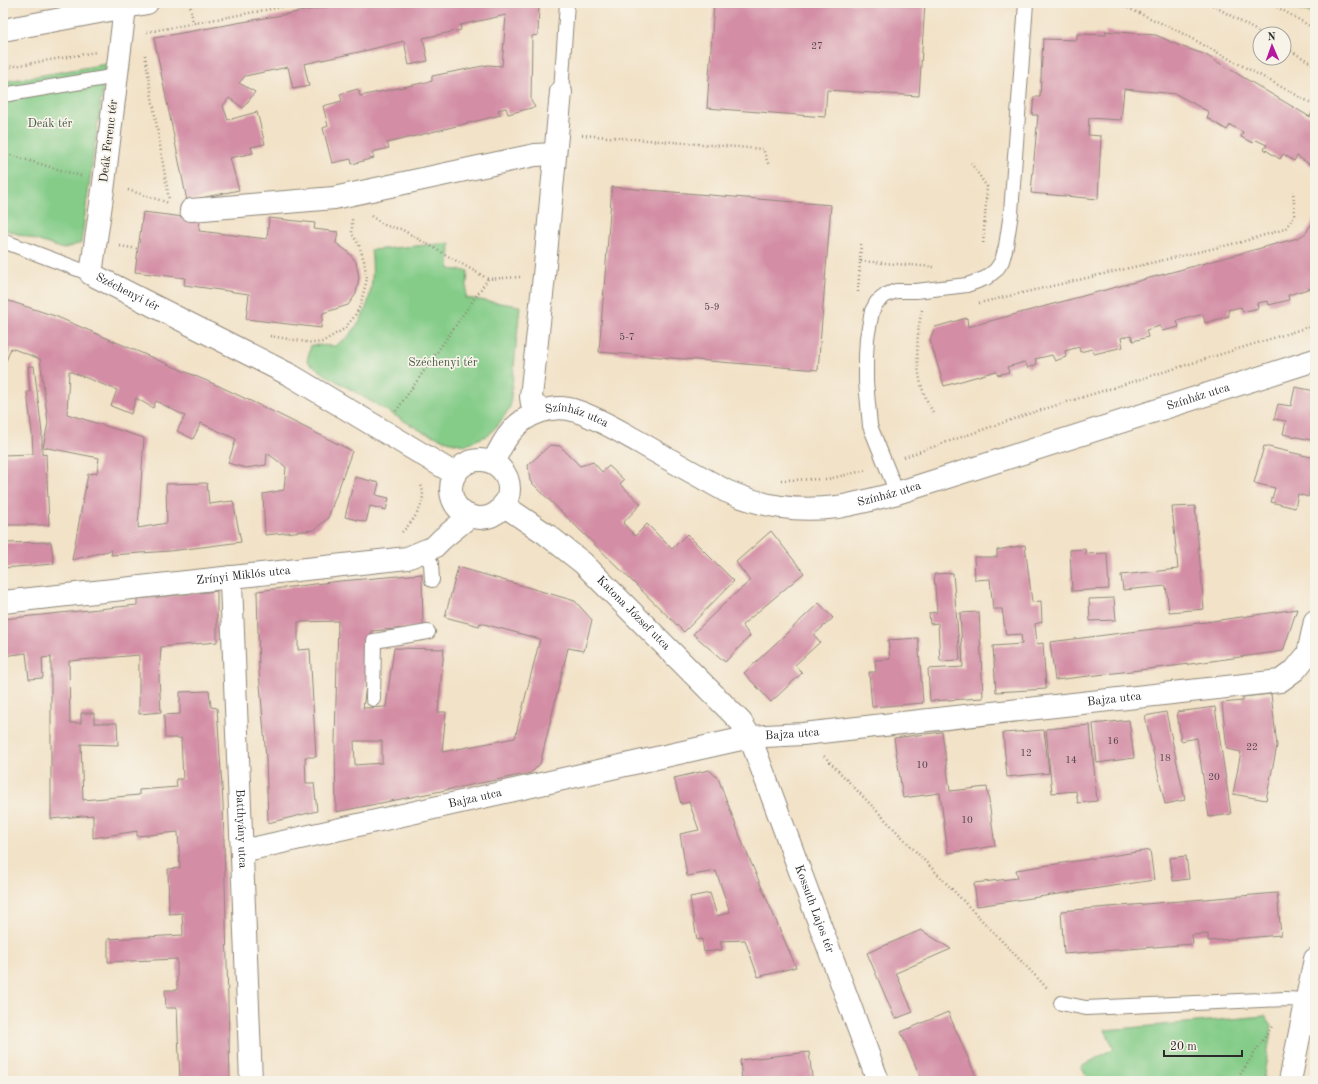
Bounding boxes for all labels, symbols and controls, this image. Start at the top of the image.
north arrow [1252,26,1292,66]
text: N [1267,32,1277,43]
house number: 27 [811,41,823,51]
street label: Deák Ferenc tér [98,99,120,183]
park label: Deák tér [27,118,73,130]
street label: Széchenyi tér [94,271,161,314]
house number: 5-9 [704,302,720,312]
house number: 5-7 [619,332,635,342]
park label: Széchenyi tér [408,357,478,369]
street label: Színház utca [1165,382,1231,413]
street label: Színház utca [544,402,610,430]
street label: Színház utca [856,480,923,509]
street label: Zrínyi Miklós utca [196,565,291,587]
street label: Katona József utca [594,574,672,653]
street label: Bajza utca [1087,690,1142,708]
street label: Bajza utca [765,726,820,742]
house number: 16 [1107,736,1119,746]
house number: 22 [1246,742,1258,752]
house number: 12 [1020,748,1032,758]
house number: 18 [1159,753,1171,763]
house number: 14 [1065,755,1077,765]
house number: 10 [916,760,928,770]
house number: 20 [1208,772,1220,782]
street label: Bajza utca [447,787,503,810]
street label: Batthyány utca [233,789,248,869]
house number: 10 [961,815,973,825]
street label: Kossuth Lajos tér [792,863,836,955]
scale bar [1164,1032,1242,1058]
text: 20 m [1170,1041,1197,1053]

